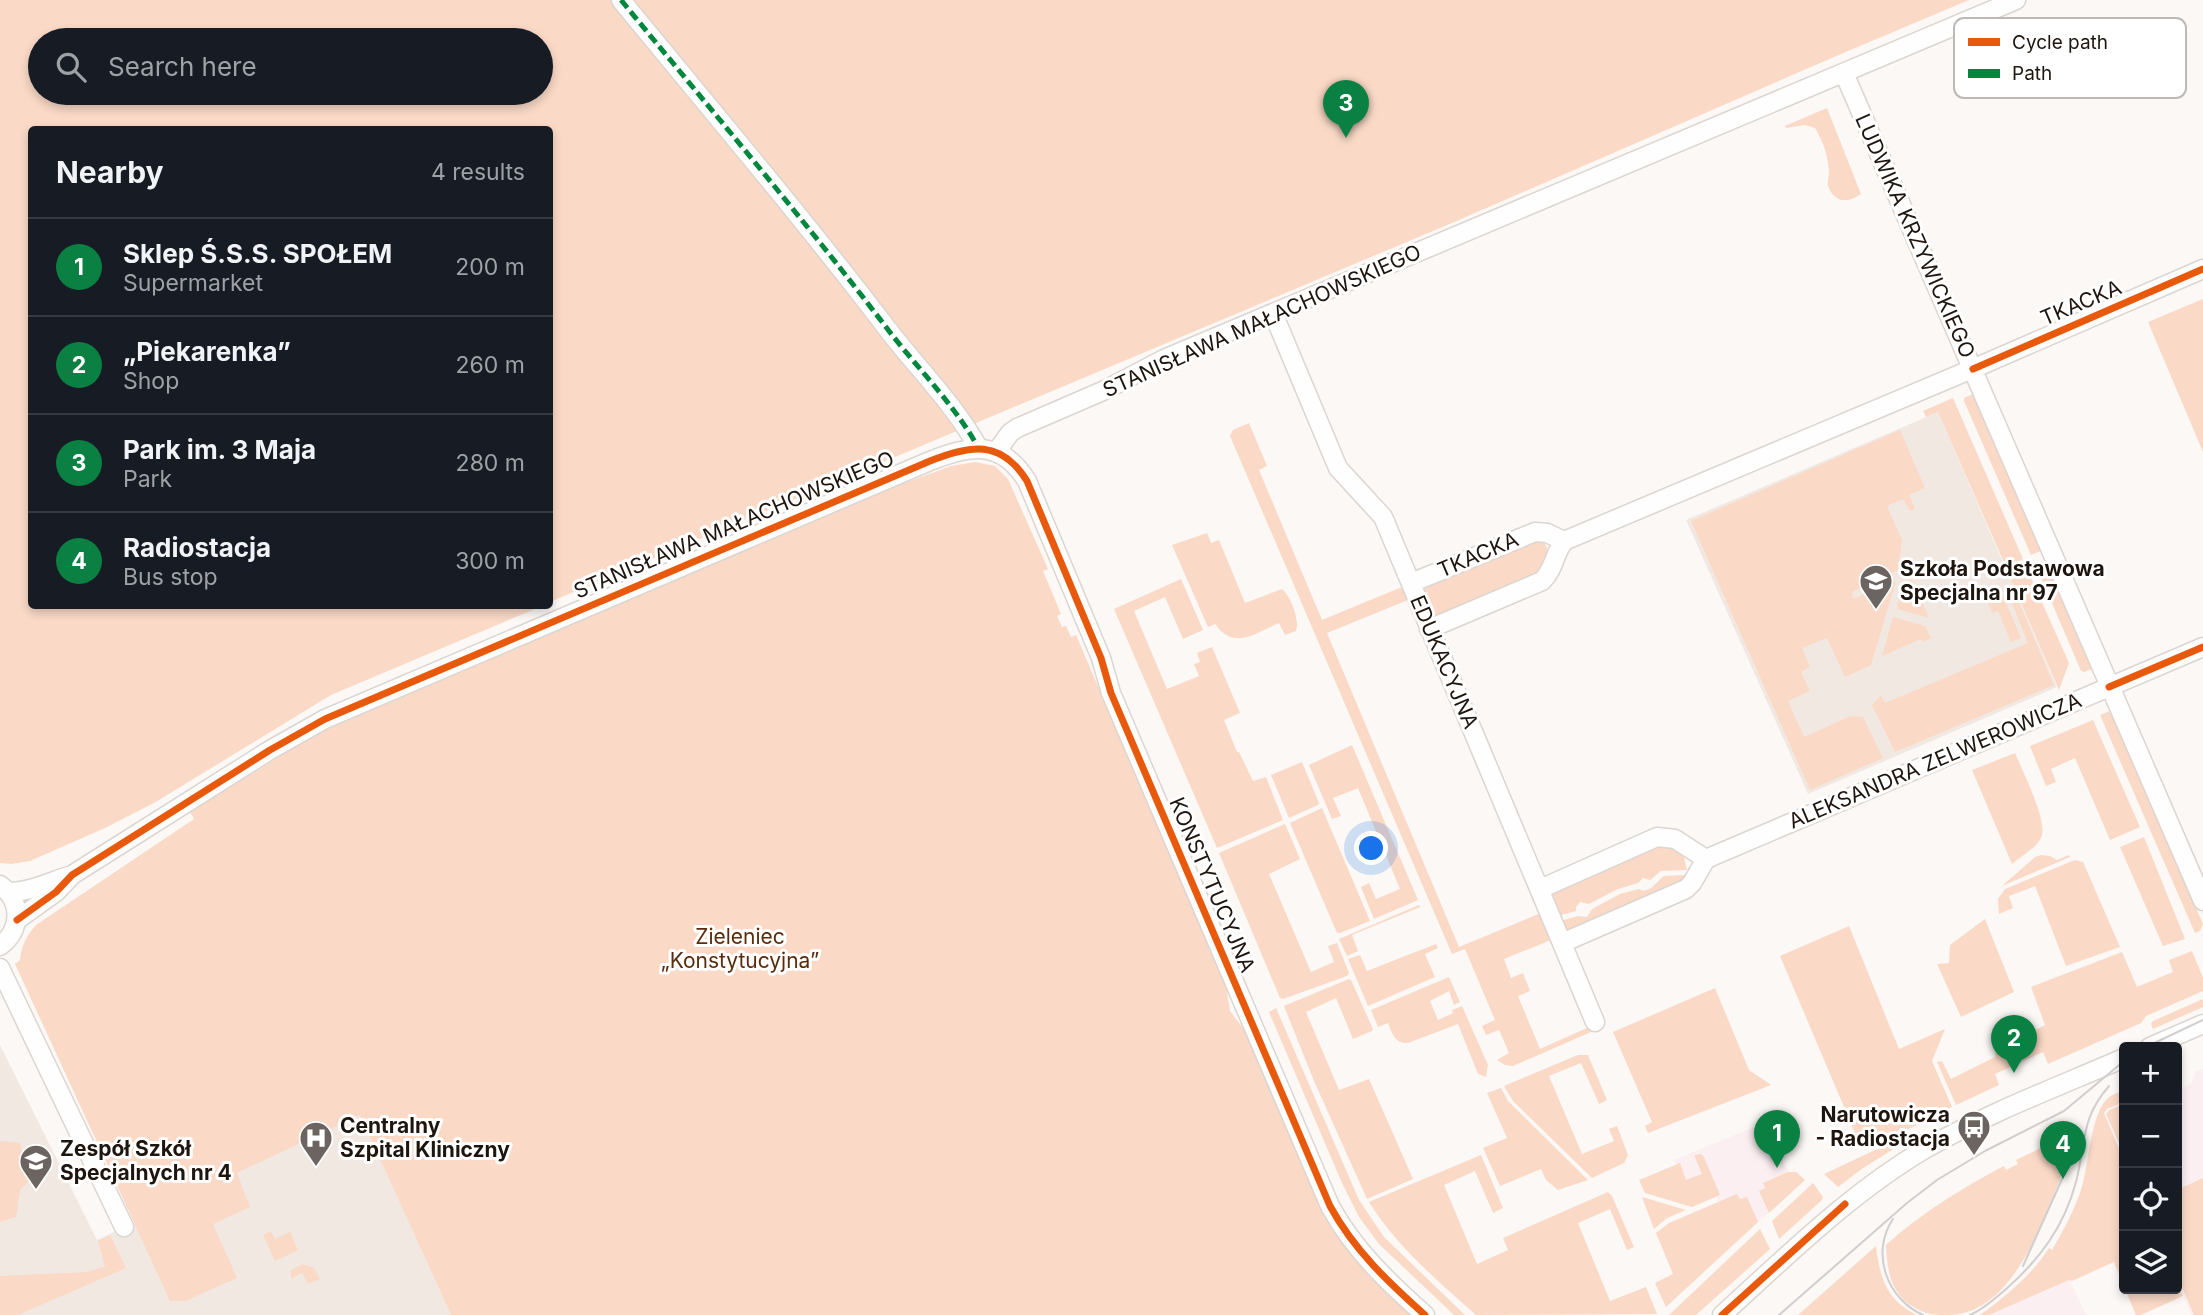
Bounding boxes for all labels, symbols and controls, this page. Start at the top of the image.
legend [1954,18,2186,98]
search box [28,28,553,105]
text: Cycle path [2012,31,2108,54]
icon: search [52,48,90,86]
text: Search here [108,51,257,82]
text: Path [2012,62,2052,85]
pin: 3 [1323,80,1369,138]
street label: LUDWIKA KRZYWICKIEGO [1850,110,1981,362]
text: Nearby [56,154,164,190]
text: 4 results [431,158,525,186]
text: Sklep Ś.S.S. SPOŁEM [123,238,392,269]
street label: STANISŁAWA MAŁACHOWSKIEGO [1099,239,1425,402]
text: 1 [74,253,84,281]
text: 200 m [455,253,525,281]
text: Supermarket [123,269,263,297]
street label: TKACKA [2037,274,2125,331]
text: „Piekarenka” [123,336,291,367]
text: 2 [72,351,86,379]
text: 260 m [456,351,525,379]
text: Shop [123,367,179,395]
text: Park im. 3 Maja [123,434,316,465]
street label: STANISŁAWA MAŁACHOWSKIEGO [570,446,898,604]
text: 3 [72,449,86,477]
text: 280 m [456,449,525,477]
text: Park [123,465,172,493]
street label: TKACKA [1434,526,1522,583]
text: Radiostacja [123,532,271,563]
text: 4 [71,547,87,575]
text: 300 m [455,547,525,575]
place label: Szkoła Podstawowa Specjalna nr 97 [1900,556,2105,605]
school or university icon: Szkoła Podstawowa Specjalna nr 97 [1857,562,1895,611]
text: Bus stop [123,563,218,591]
street label: EDUKACYJNA [1405,591,1484,732]
street label: ALEKSANDRA ZELWEROWICZA [1785,687,2085,834]
street label: KONSTYTUCYJNA [1164,794,1261,976]
your location [1354,831,1388,865]
park label: Zieleniec „Konstytucyjna” [661,924,819,973]
pin: 2 [1991,1015,2037,1073]
map controls [2119,1042,2182,1294]
button: + [2119,1042,2182,1105]
place label: Narutowicza - Radiostacja [1816,1102,1950,1151]
button: − [2119,1105,2182,1168]
bus stop icon: Narutowicza - Radiostacja [1955,1108,1993,1157]
pin: 1 [1754,1110,1800,1168]
place label: Centralny Szpital Kliniczny [340,1113,510,1162]
hospital icon: Centralny Szpital Kliniczny [297,1119,335,1168]
pin: 4 [2040,1121,2086,1179]
place label: Zespół Szkół Specjalnych nr 4 [60,1136,232,1185]
school or university icon: Zespół Szkół Specjalnych nr 4 [17,1142,55,1191]
button: locate [2119,1168,2182,1231]
button: layers [2119,1231,2182,1294]

